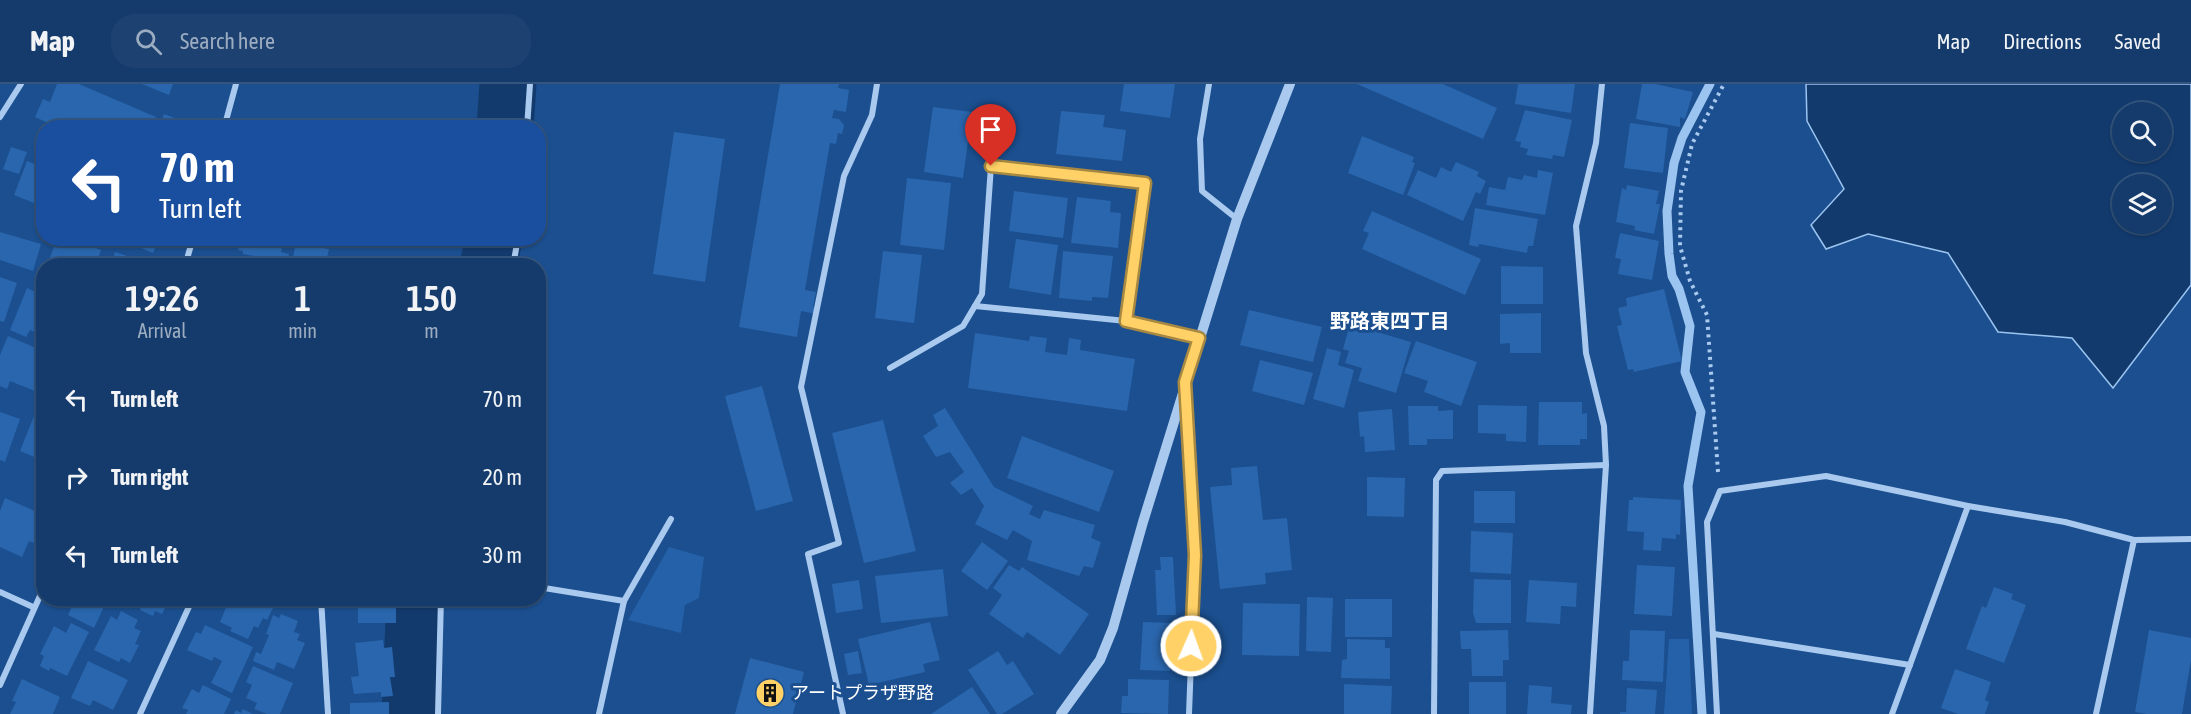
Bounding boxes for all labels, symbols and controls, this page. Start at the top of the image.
search box [111,14,531,68]
text: Map [30,25,75,57]
icon: search [132,25,165,58]
text: Search here [180,28,275,54]
text: Map [1936,29,1970,53]
text: Directions [2003,29,2082,53]
text: Saved [2115,29,2161,53]
map controls [2112,102,2172,234]
button: search [2112,102,2172,162]
pin [965,104,1016,166]
icon: arrive [974,113,1007,146]
text: 70 m [159,143,234,191]
icon: left [60,144,138,222]
button: layers [2112,174,2172,234]
text: Turn left [159,193,242,224]
text: 19:26 [125,277,199,319]
text: 1 [294,277,311,319]
text: 150 [406,277,457,319]
district label: 野路東四丁目 [1330,309,1450,332]
text: Arrival [138,319,187,342]
text: min [288,319,317,342]
text: m [424,319,439,342]
icon: left [60,383,93,416]
text: Turn left [111,386,178,412]
text: 70 m [482,386,522,412]
icon: right [60,461,93,494]
text: Turn right [111,464,188,490]
text: 20 m [482,464,522,490]
icon: left [60,539,93,572]
text: Turn left [111,542,178,568]
text: 30 m [482,542,522,568]
position arrow [1159,614,1223,678]
building icon: アートプラザ野路 [754,677,786,709]
place label: アートプラザ野路 [791,682,934,703]

